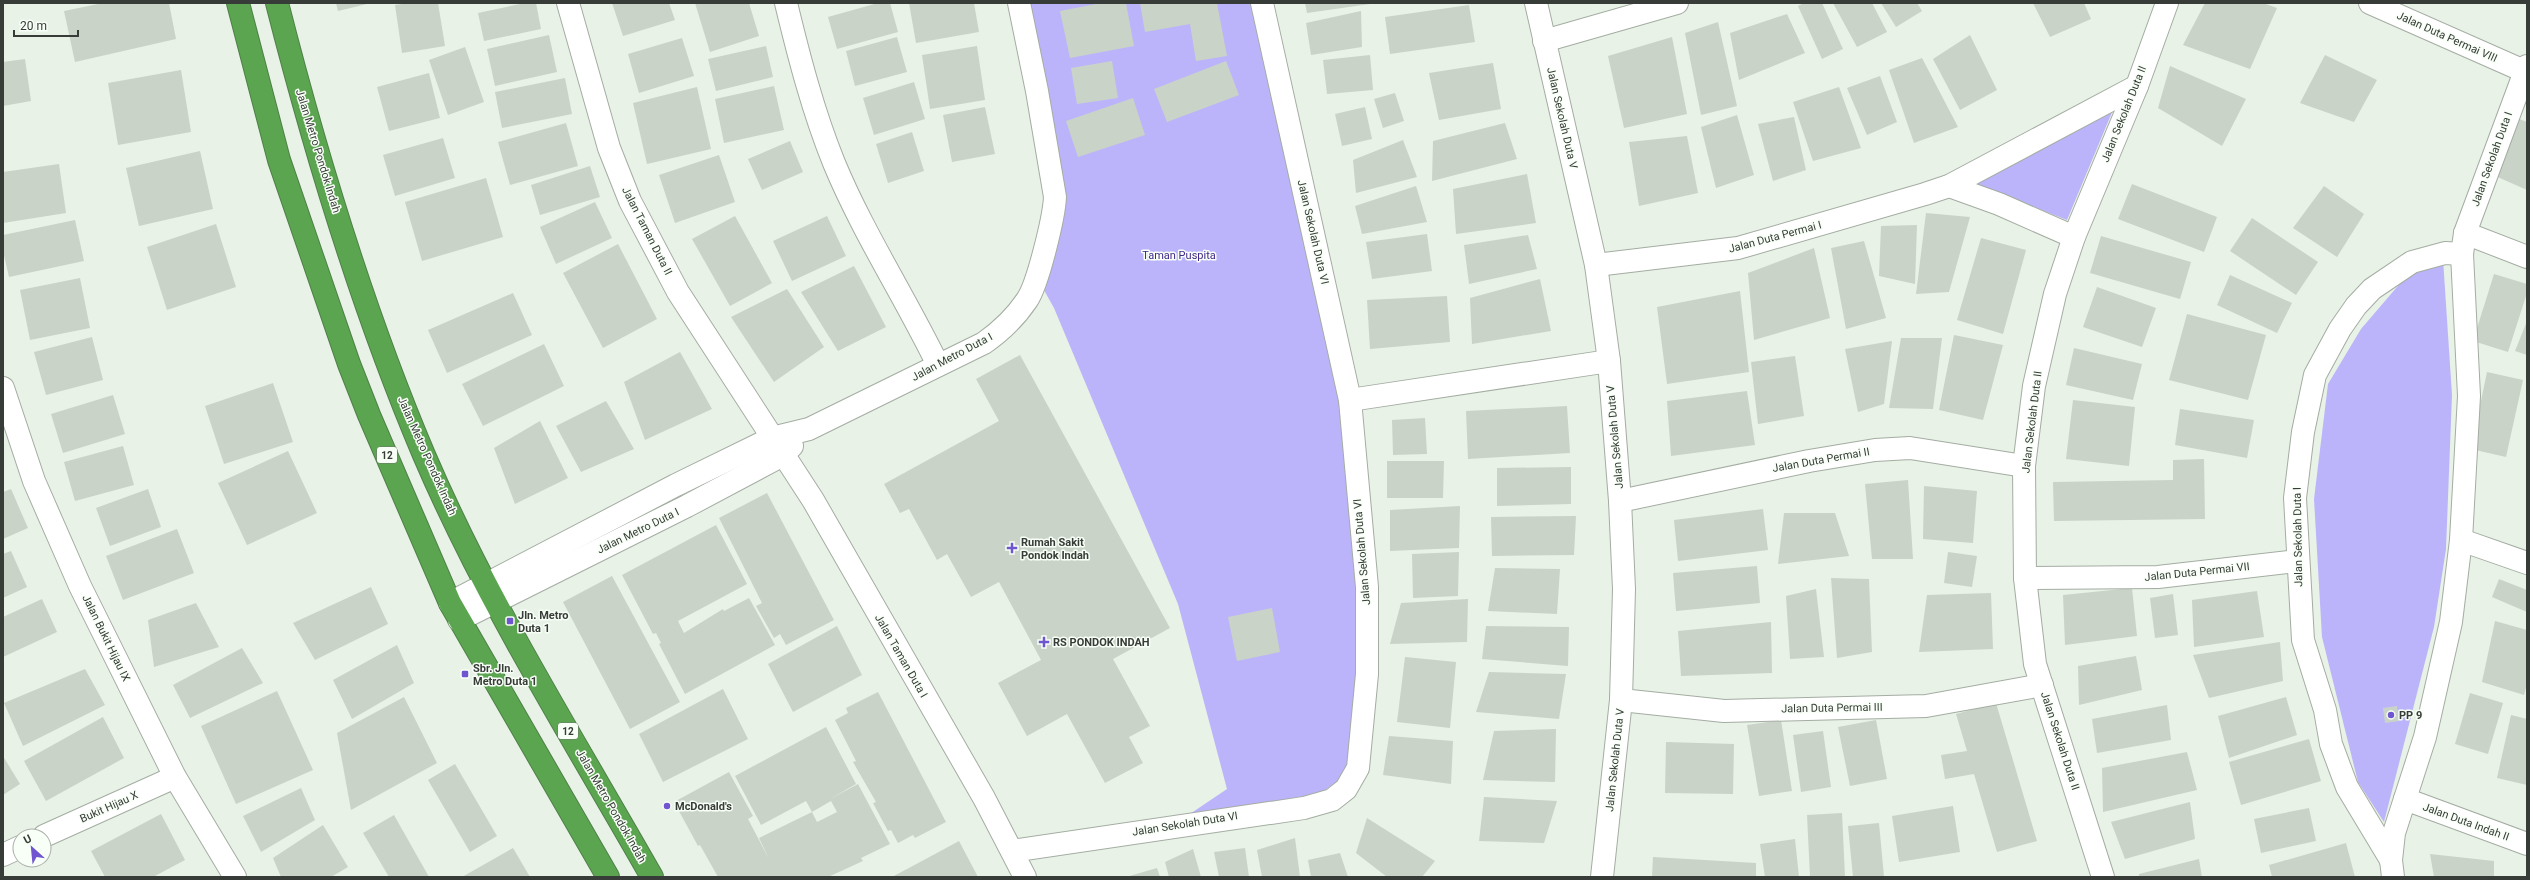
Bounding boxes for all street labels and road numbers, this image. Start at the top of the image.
street label: Jalan Duta Permai VIII [2395,9,2499,65]
street label: Jalan Sekolah Duta II [2099,64,2149,164]
street label: Jalan Sekolah Duta V [1544,66,1580,170]
street label: Jalan Metro Pondok Indah [293,88,343,214]
street label: Jalan Sekolah Duta I [2469,110,2515,208]
street label: Jalan Sekolah Duta VI [1295,179,1331,285]
street label: Jalan Taman Duta II [619,185,675,277]
street label: Jalan Duta Permai I [1727,218,1823,256]
street label: Jalan Metro Duta I [909,330,995,384]
street label: Jalan Sekolah Duta II [2019,370,2045,474]
street label: Jalan Sekolah Duta V [1604,385,1626,489]
street label: Jalan Metro Pondok Indah [395,395,459,517]
street label: Jalan Duta Permai II [1771,445,1871,475]
road number: 12 [377,447,397,463]
street label: Jalan Sekolah Duta I [2291,487,2305,587]
street label: Jalan Sekolah Duta VI [1351,498,1373,606]
street label: Jalan Metro Duta I [595,505,681,557]
street label: Jalan Duta Permai VII [2144,560,2250,584]
street label: Jalan Bukit Hijau IX [79,592,133,684]
street label: Jalan Taman Duta I [872,612,930,700]
street label: Jalan Sekolah Duta II [2038,690,2082,792]
street label: Jalan Duta Permai III [1781,701,1883,715]
street label: Jalan Sekolah Duta V [1603,708,1627,812]
road number: 12 [558,723,578,739]
street label: Jalan Metro Pondok Indah [573,747,649,865]
street label: Bukit Hijau X [78,788,140,826]
street label: Jalan Duta Indah II [2421,800,2511,844]
street label: Jalan Sekolah Duta VI [1131,809,1239,839]

